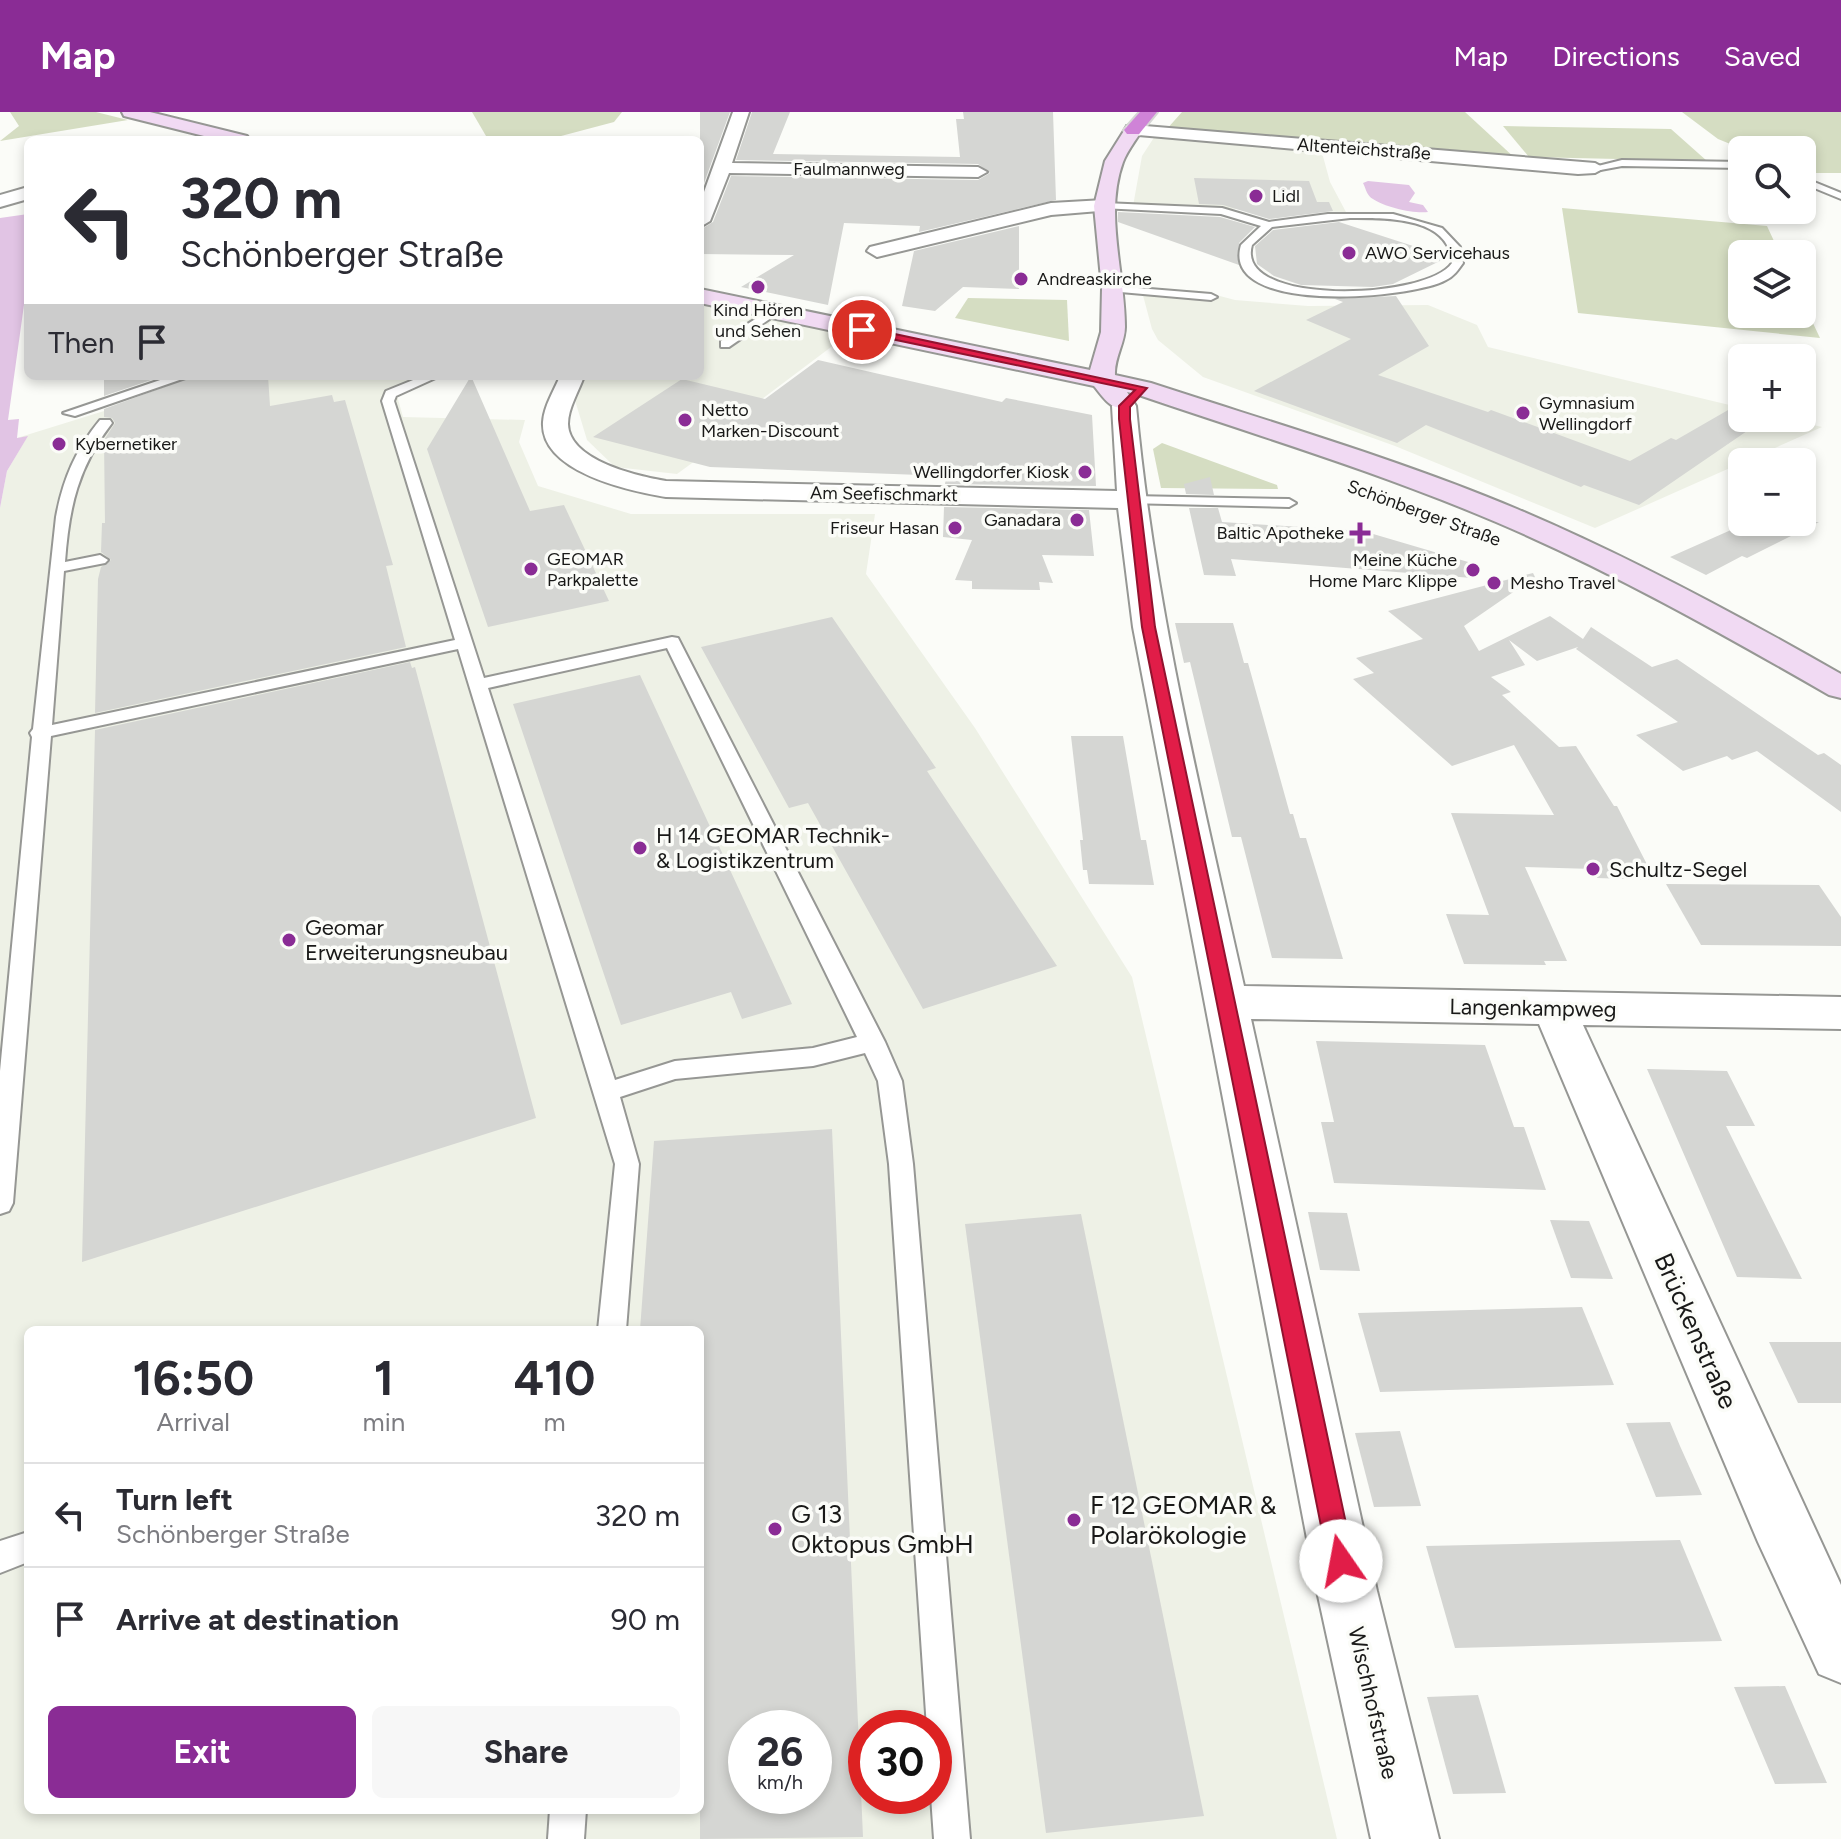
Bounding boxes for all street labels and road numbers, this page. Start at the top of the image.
street label: Altenteichstraße [1297,133,1432,165]
street label: Faulmannweg [793,158,905,180]
street label: Schönberger Straße [1344,475,1504,551]
street label: Am Seefischmarkt [810,482,958,506]
street label: Langenkampweg [1449,993,1617,1023]
street label: Brückenstraße [1647,1248,1745,1414]
street label: Wischhofstraße [1342,1624,1404,1782]

